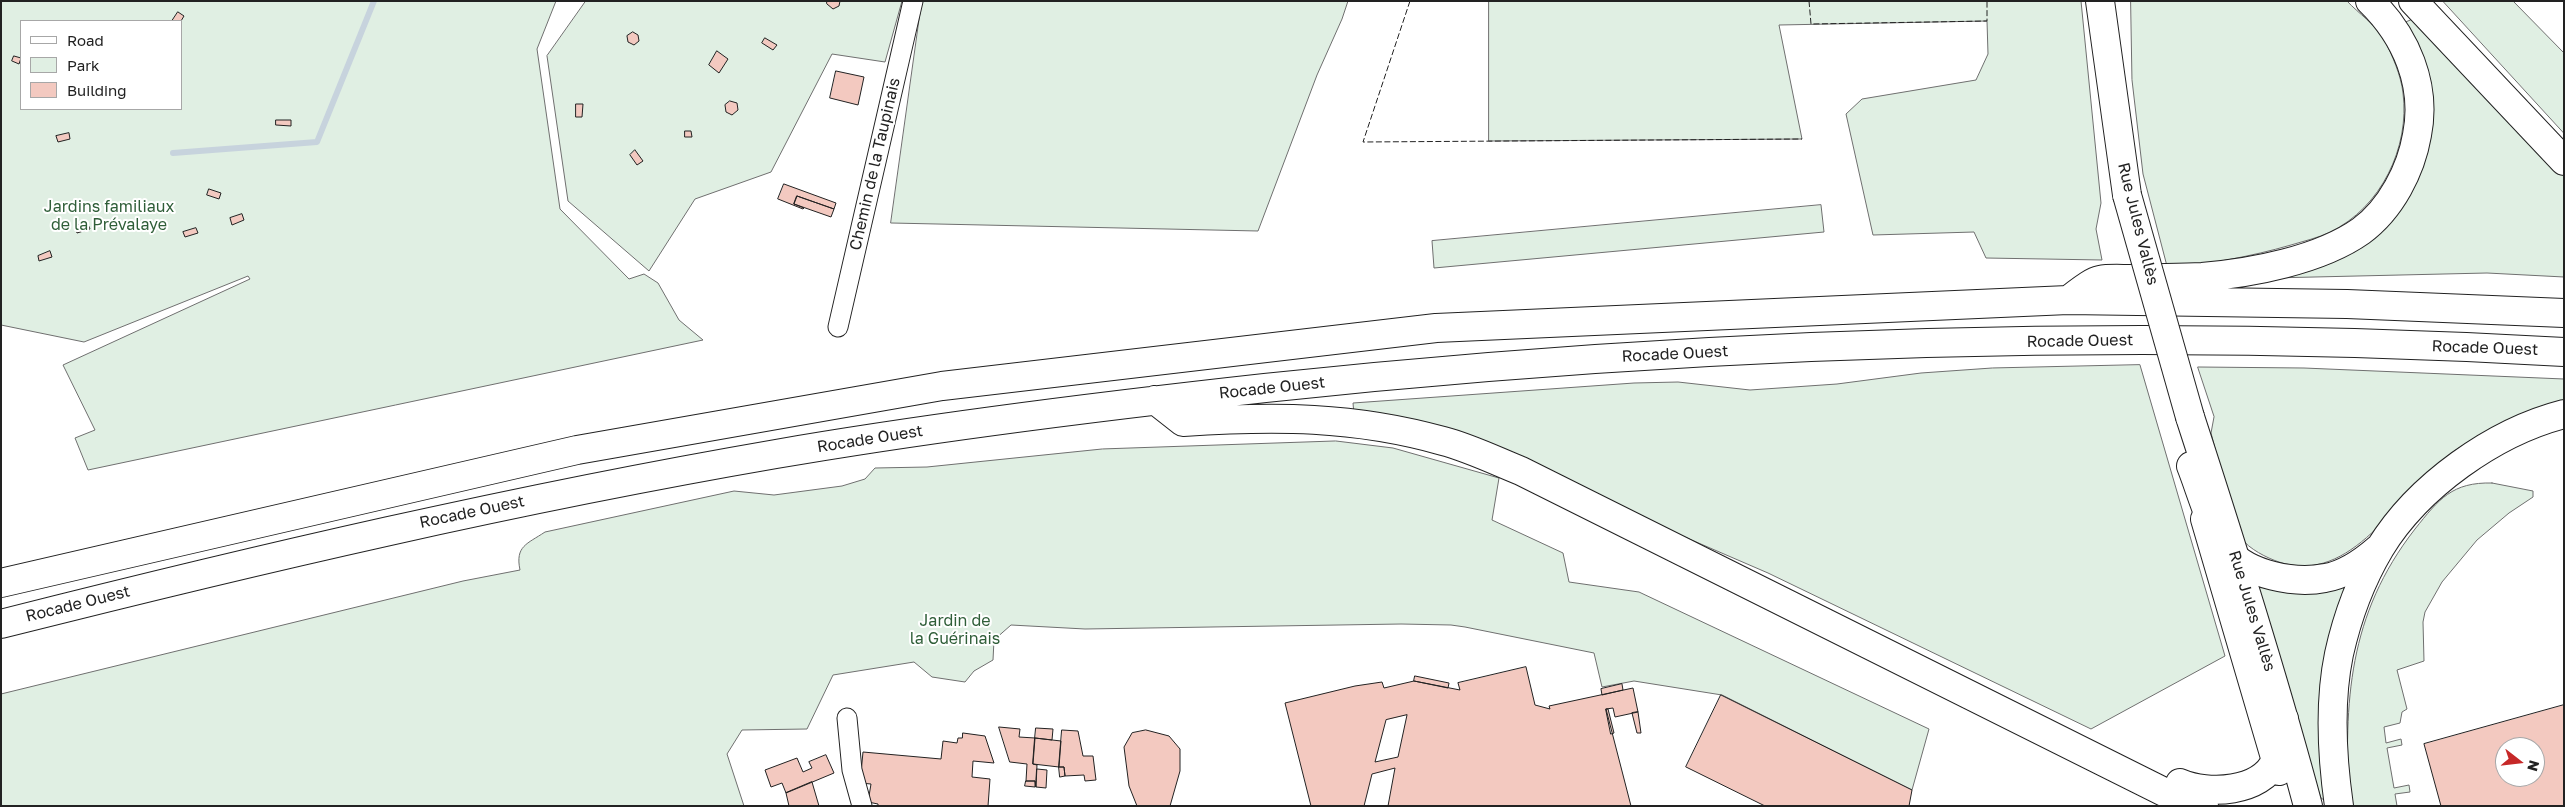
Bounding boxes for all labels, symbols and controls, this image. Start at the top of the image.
legend [20,20,182,110]
text: Road [67,31,104,49]
text: Park [67,56,99,74]
street label: Chemin de la Taupinais [846,76,904,252]
text: Building [67,81,127,99]
street label: Rue Jules Vallès [2114,161,2162,287]
park label: Jardins familiaux de la Prévalaye [44,197,174,235]
street label: Rocade Ouest [2026,330,2134,352]
street label: Rocade Ouest [2431,337,2539,359]
street label: Rocade Ouest [1621,342,1729,366]
street label: Rocade Ouest [1218,373,1326,403]
street label: Rocade Ouest [816,421,924,457]
street label: Rocade Ouest [418,491,526,533]
street label: Rue Jules Vallès [2224,548,2280,674]
street label: Rocade Ouest [24,582,132,626]
park label: Jardin de la Guérinais [910,611,1000,649]
north arrow [2495,737,2545,787]
text: N [2524,759,2544,773]

